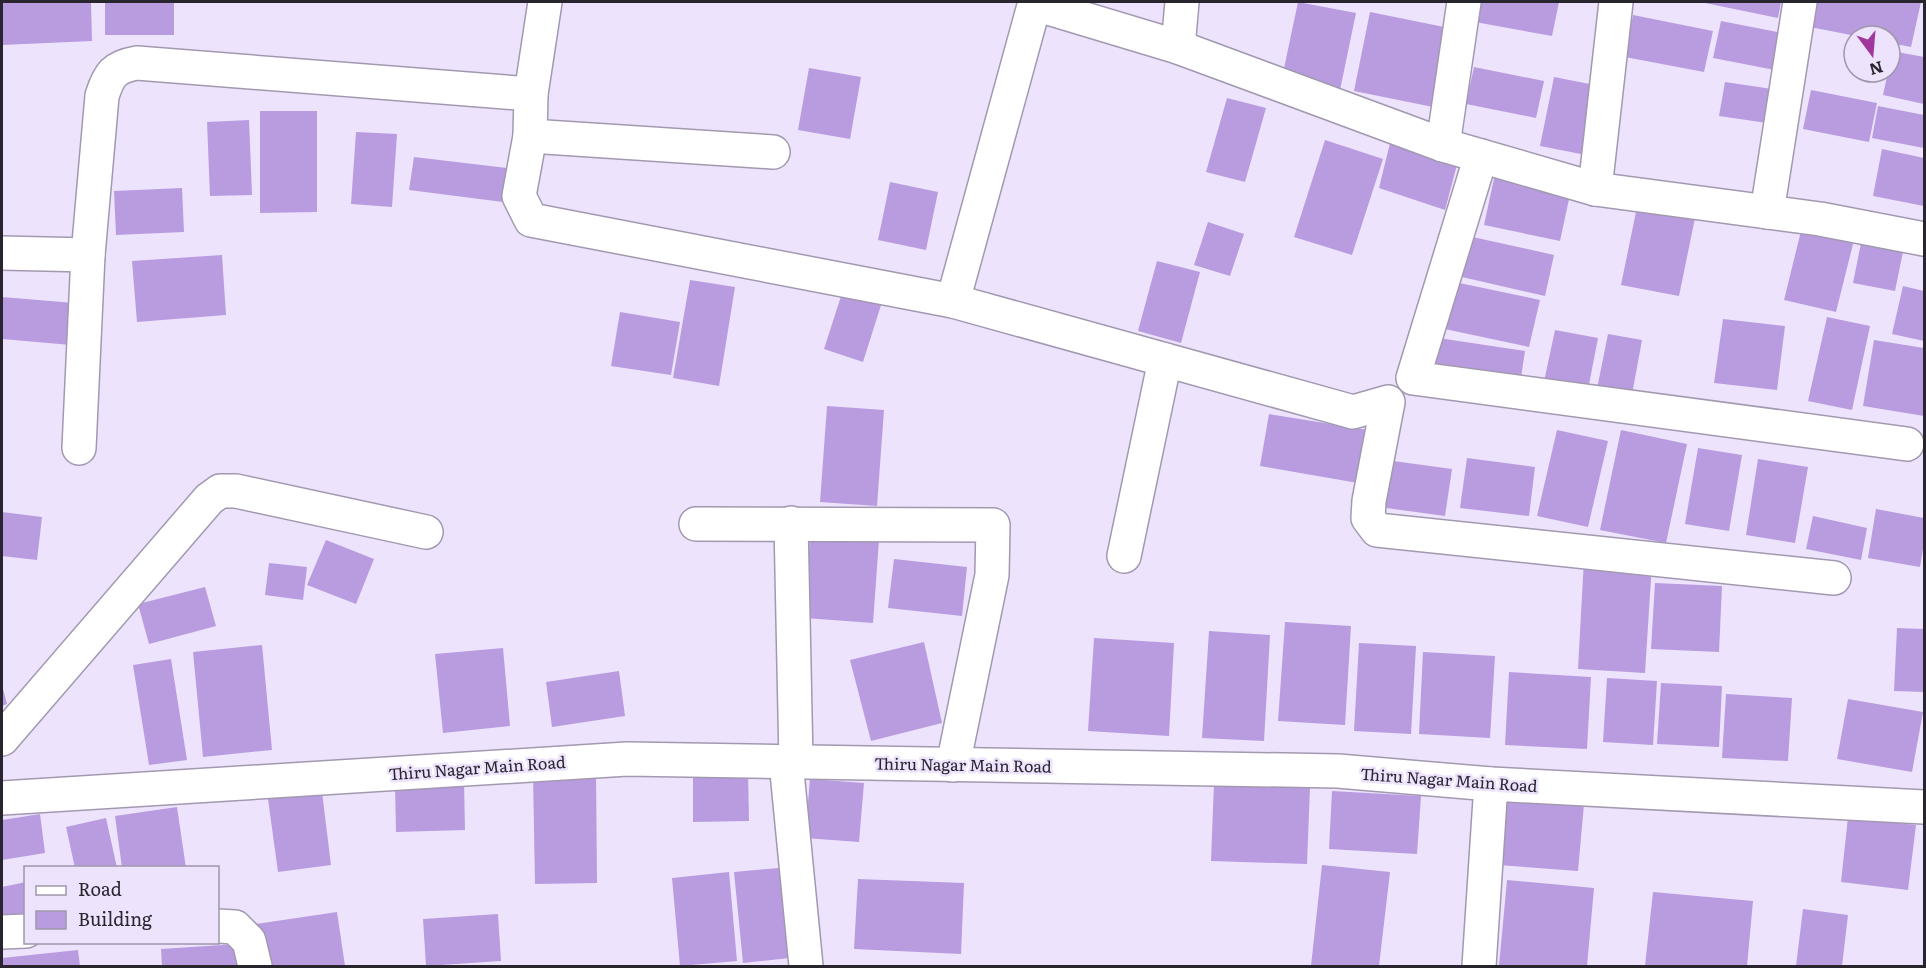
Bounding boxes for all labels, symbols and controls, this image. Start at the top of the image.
north arrow [1842,24,1902,84]
text: N [1867,56,1886,83]
street label: Thiru Nagar Main Road [388,749,566,785]
street label: Thiru Nagar Main Road [874,750,1052,778]
street label: Thiru Nagar Main Road [1360,761,1539,797]
legend [24,866,219,944]
text: Road [78,875,122,902]
text: Building [78,905,153,932]

